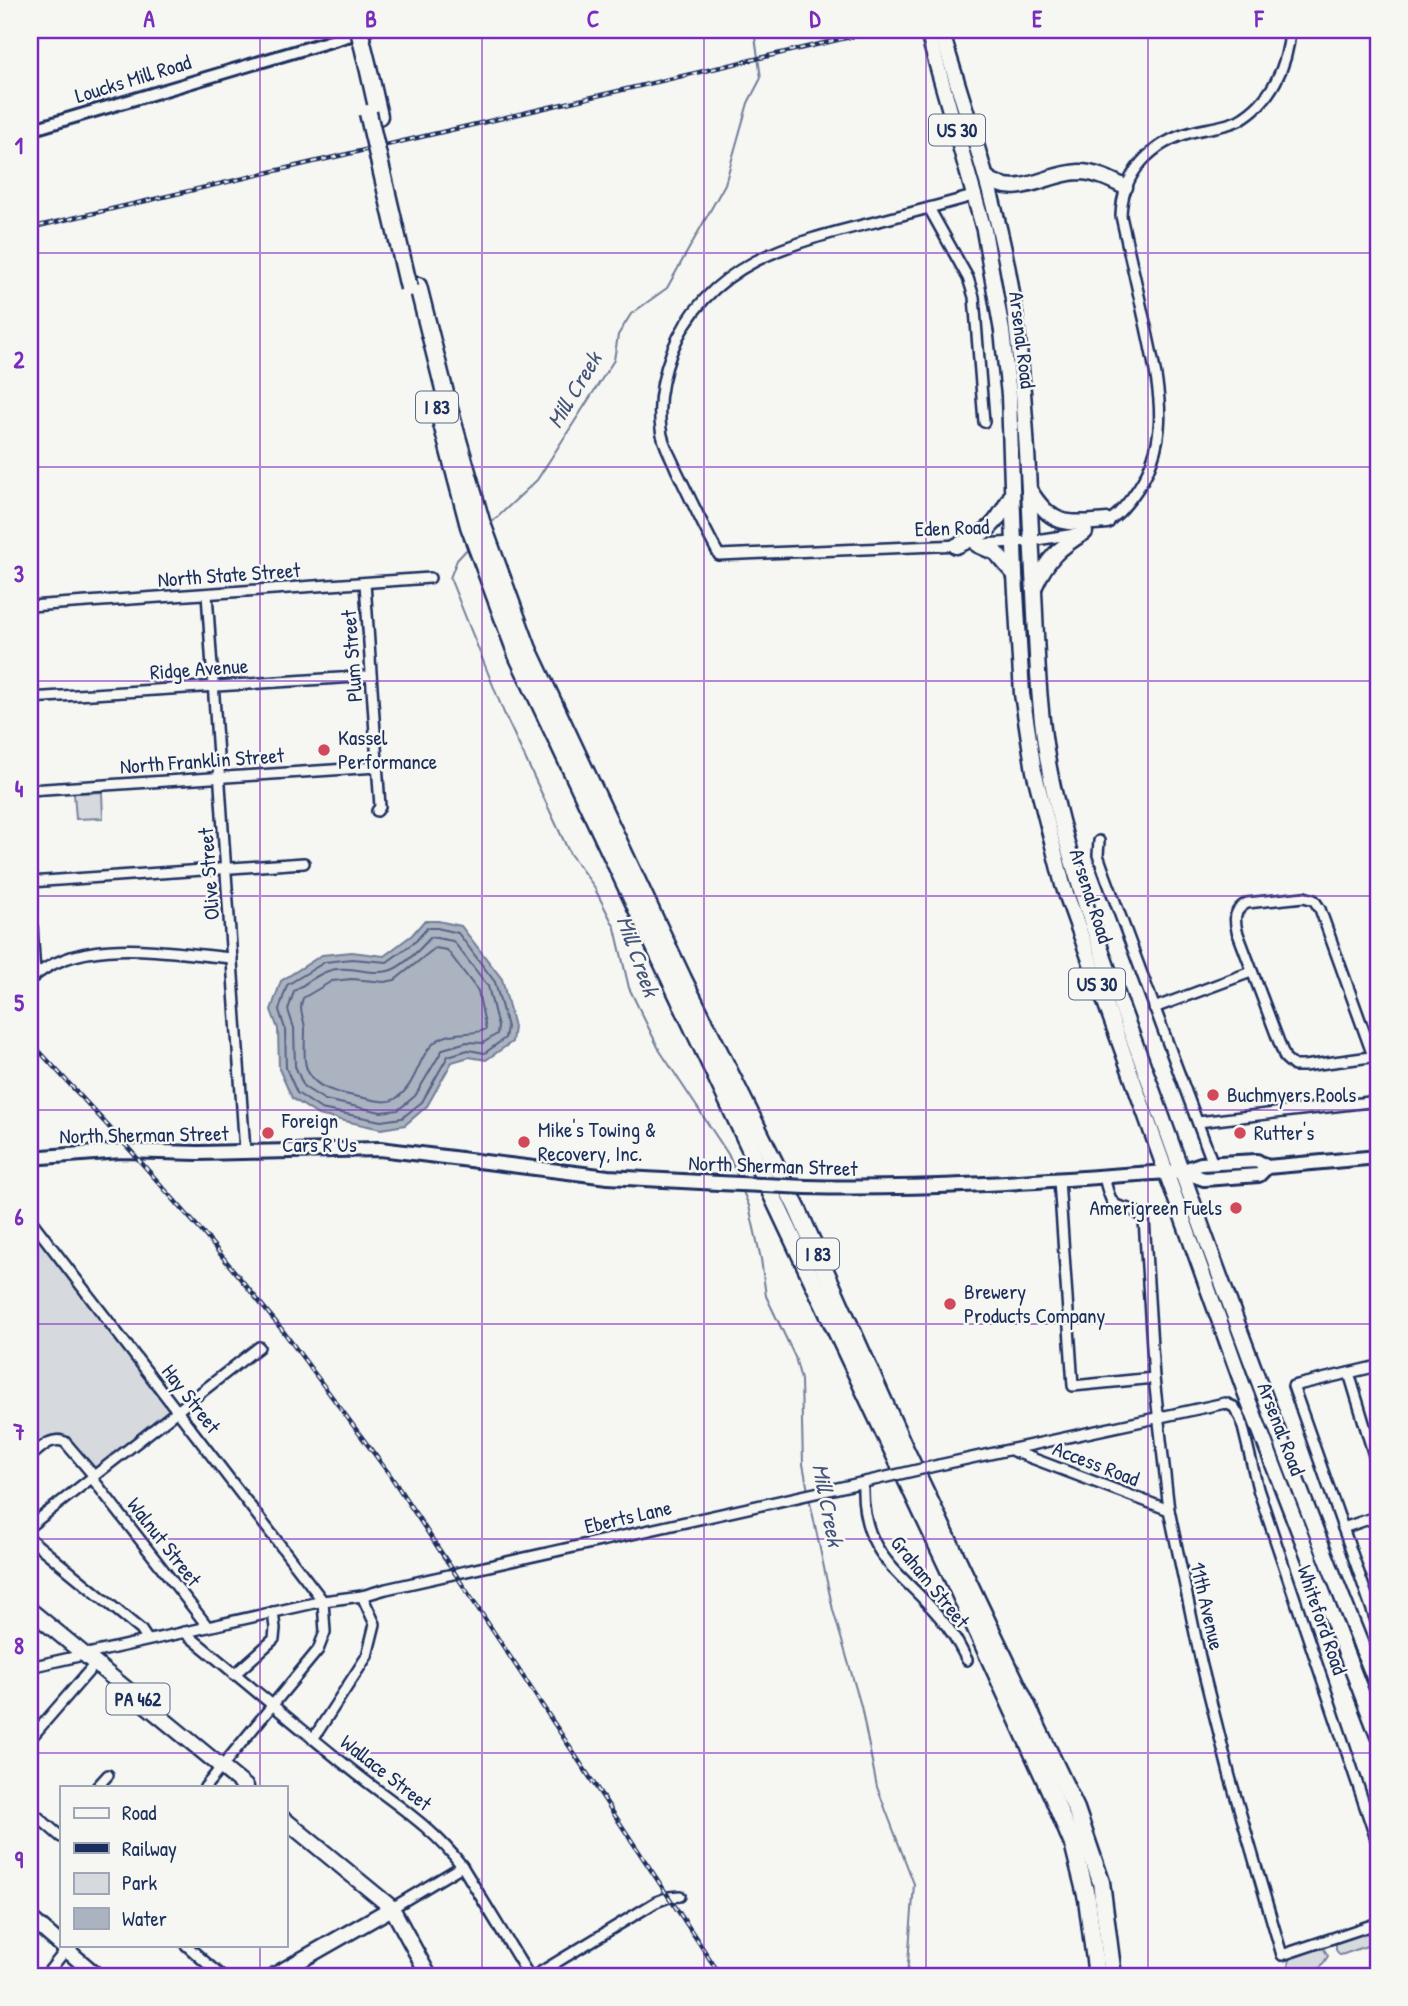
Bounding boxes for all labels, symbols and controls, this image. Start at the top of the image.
text: A [143,3,155,34]
text: B [365,3,377,34]
text: C [587,3,599,34]
text: D [810,3,822,34]
text: E [1032,3,1043,34]
text: F [1254,3,1265,34]
street label: Loucks Mill Road [71,47,194,110]
road number: US 30 [929,114,985,146]
text: 1 [15,130,23,161]
street label: Arsenal Road [1002,290,1043,390]
text: 2 [14,344,25,375]
water label: Mill Creek [539,344,610,433]
road number: I 83 [416,392,458,422]
street label: Eden Road [914,512,990,543]
street label: North State Street [157,555,302,594]
text: 3 [14,558,24,589]
street label: Plum Street [334,608,369,703]
street label: Ridge Avenue [149,651,249,686]
place label: Kassel Performance [338,723,437,776]
street label: North Franklin Street [119,740,286,781]
marker: Kassel Performance [316,742,332,758]
text: 4 [15,773,24,804]
street label: Olive Street [191,826,226,921]
street label: Arsenal Road [1063,845,1120,947]
water label: Mill Creek [610,911,668,1003]
road number: US 30 [1069,968,1125,1000]
text: 5 [14,987,24,1018]
place label: Buchmyers Pools [1227,1080,1356,1109]
marker: Buchmyers Pools [1205,1087,1221,1103]
place label: Foreign Cars R Us [281,1106,357,1159]
place label: Mike's Towing & Recovery, Inc. [538,1115,656,1168]
place label: Rutter's [1254,1118,1314,1147]
street label: North Sherman Street [59,1119,230,1150]
marker: Foreign Cars R Us [260,1125,276,1141]
marker: Rutter's [1232,1125,1248,1141]
marker: Mike's Towing & Recovery, Inc. [516,1134,532,1150]
street label: North Sherman Street [688,1148,859,1183]
place label: Amerigreen Fuels [1090,1193,1222,1222]
marker: Amerigreen Fuels [1228,1200,1244,1216]
text: 6 [14,1201,24,1232]
road number: I 83 [797,1238,839,1270]
place label: Brewery Products Company [964,1277,1105,1330]
marker: Brewery Products Company [942,1296,958,1312]
street label: Hay Street [155,1358,228,1440]
street label: Arsenal Road [1250,1378,1312,1479]
text: 7 [12,1416,25,1447]
street label: Access Road [1049,1434,1144,1493]
water label: Mill Creek [805,1461,852,1551]
street label: Walnut Street [120,1491,209,1593]
street label: Eberts Lane [582,1492,674,1541]
street label: Graham Street [884,1529,977,1635]
street label: 11th Avenue [1183,1559,1232,1653]
street label: Whiteford Road [1290,1561,1355,1678]
text: 8 [14,1630,24,1661]
road number: PA 462 [106,1684,170,1714]
street label: Wallace Street [335,1728,439,1818]
legend [60,1786,287,1946]
text: Road [122,1798,156,1827]
text: Railway [122,1834,177,1863]
text: 9 [15,1844,24,1875]
text: Park [122,1868,157,1897]
text: Water [122,1904,167,1933]

